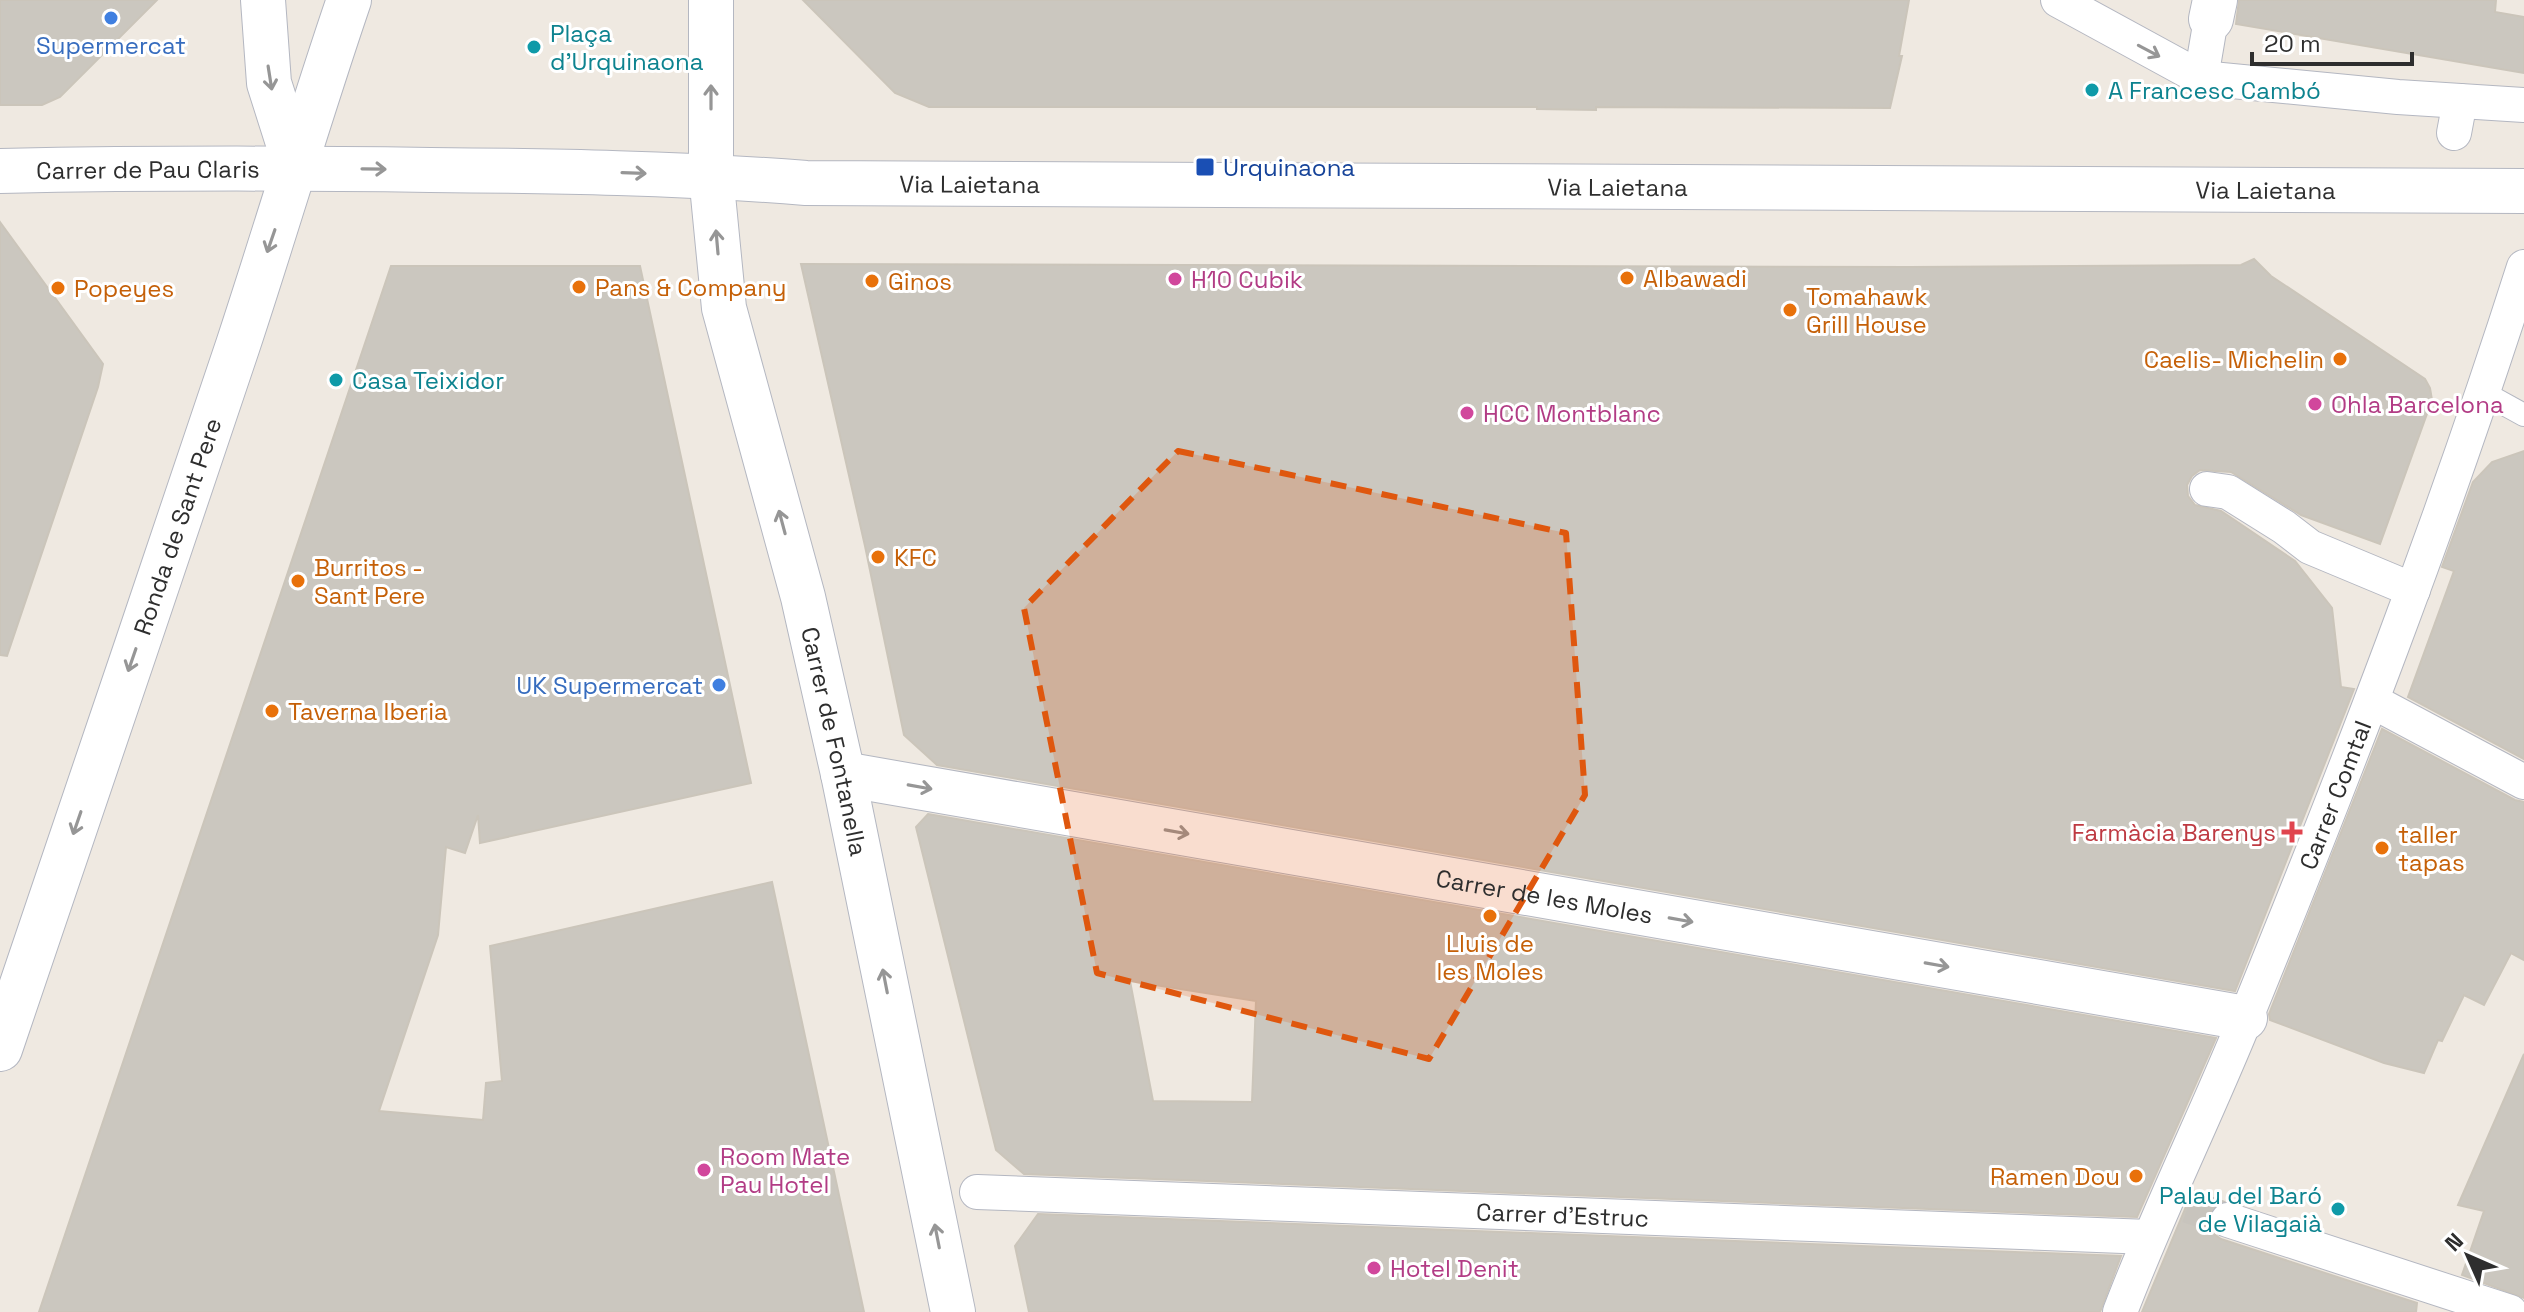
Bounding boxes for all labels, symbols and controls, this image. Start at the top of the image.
marker: Supermercat [102,9,120,27]
scale bar [2252,16,2412,66]
place label: Plaça d'Urquinaona [550,18,704,77]
text: 20 m [2264,28,2321,59]
place label: Supermercat [36,30,186,61]
marker: Plaça d'Urquinaona [525,38,543,56]
one-way arrow [2136,43,2160,59]
one-way arrow [263,64,278,90]
place label: A Francesc Cambó [2108,75,2321,106]
marker: A Francesc Cambó [2083,81,2101,99]
one-way arrow [703,84,719,111]
place label: Urquinaona [1223,152,1355,183]
street label: Carrer de Pau Claris [36,153,260,186]
marker: Urquinaona [1194,156,1216,178]
one-way arrow [360,161,387,177]
one-way arrow [620,165,647,180]
street label: Via Laietana [899,168,1040,200]
street label: Via Laietana [1547,171,1688,203]
street label: Via Laietana [2195,174,2336,206]
one-way arrow [263,229,278,254]
one-way arrow [709,229,724,256]
place label: Albawadi [1643,263,1747,294]
place label: H10 Cubik [1191,264,1303,295]
place label: Ginos [888,266,952,297]
marker: Albawadi [1618,269,1636,287]
marker: H10 Cubik [1166,270,1184,288]
place label: Pans & Company [595,272,787,303]
marker: Ginos [863,272,881,290]
place label: Popeyes [74,273,174,304]
marker: Pans & Company [570,278,588,296]
marker: Popeyes [49,279,67,297]
place label: Tomahawk Grill House [1806,281,1927,340]
marker: Tomahawk Grill House [1781,301,1799,319]
place label: Caelis- Michelin [2144,344,2324,375]
marker: Caelis- Michelin [2331,350,2349,368]
place label: Casa Teixidor [352,365,504,396]
marker: Casa Teixidor [327,371,345,389]
place label: Ohla Barcelona [2331,389,2504,420]
marker: Ohla Barcelona [2306,395,2324,413]
place label: HCC Montblanc [1483,398,1661,429]
marker: HCC Montblanc [1458,404,1476,422]
street label: Ronda de Sant Pere [126,414,228,639]
one-way arrow [774,510,789,535]
place label: KFC [894,542,937,573]
marker: KFC [869,548,887,566]
place label: Burritos - Sant Pere [314,552,425,611]
marker: Burritos - Sant Pere [289,572,307,590]
street label: Carrer de Fontanella [795,624,875,859]
one-way arrow [123,647,138,672]
place label: UK Supermercat [516,670,703,701]
marker: UK Supermercat [710,676,728,694]
place label: Taverna Iberia [288,696,448,727]
marker: Taverna Iberia [263,702,281,720]
street label: Carrer Comtal [2292,716,2378,874]
one-way arrow [907,780,933,795]
one-way arrow [68,811,83,836]
place label: Farmàcia Barenys [2072,817,2276,848]
place label: taller tapas [2398,819,2465,878]
marker: Farmàcia Barenys [2283,823,2301,841]
one-way arrow [1163,825,1189,840]
marker: taller tapas [2373,839,2391,857]
street label: Carrer de les Moles [1434,862,1655,930]
marker: Lluis de les Moles [1481,907,1499,925]
one-way arrow [1668,913,1693,928]
place label: Lluis de les Moles [1436,928,1544,987]
one-way arrow [1924,958,1949,973]
one-way arrow [877,968,892,994]
place label: Room Mate Pau Hotel [720,1141,850,1200]
marker: Room Mate Pau Hotel [695,1161,713,1179]
place label: Ramen Dou [1990,1161,2120,1192]
marker: Ramen Dou [2127,1167,2145,1185]
place label: Palau del Baró de Vilagaià [2159,1180,2322,1239]
street label: Carrer d'Estruc [1476,1196,1650,1233]
marker: Palau del Baró de Vilagaià [2329,1200,2347,1218]
north arrow [2428,1216,2508,1296]
one-way arrow [929,1223,944,1249]
text: N [2439,1227,2469,1257]
place label: Hotel Denit [1390,1253,1519,1284]
marker: Hotel Denit [1365,1259,1383,1277]

